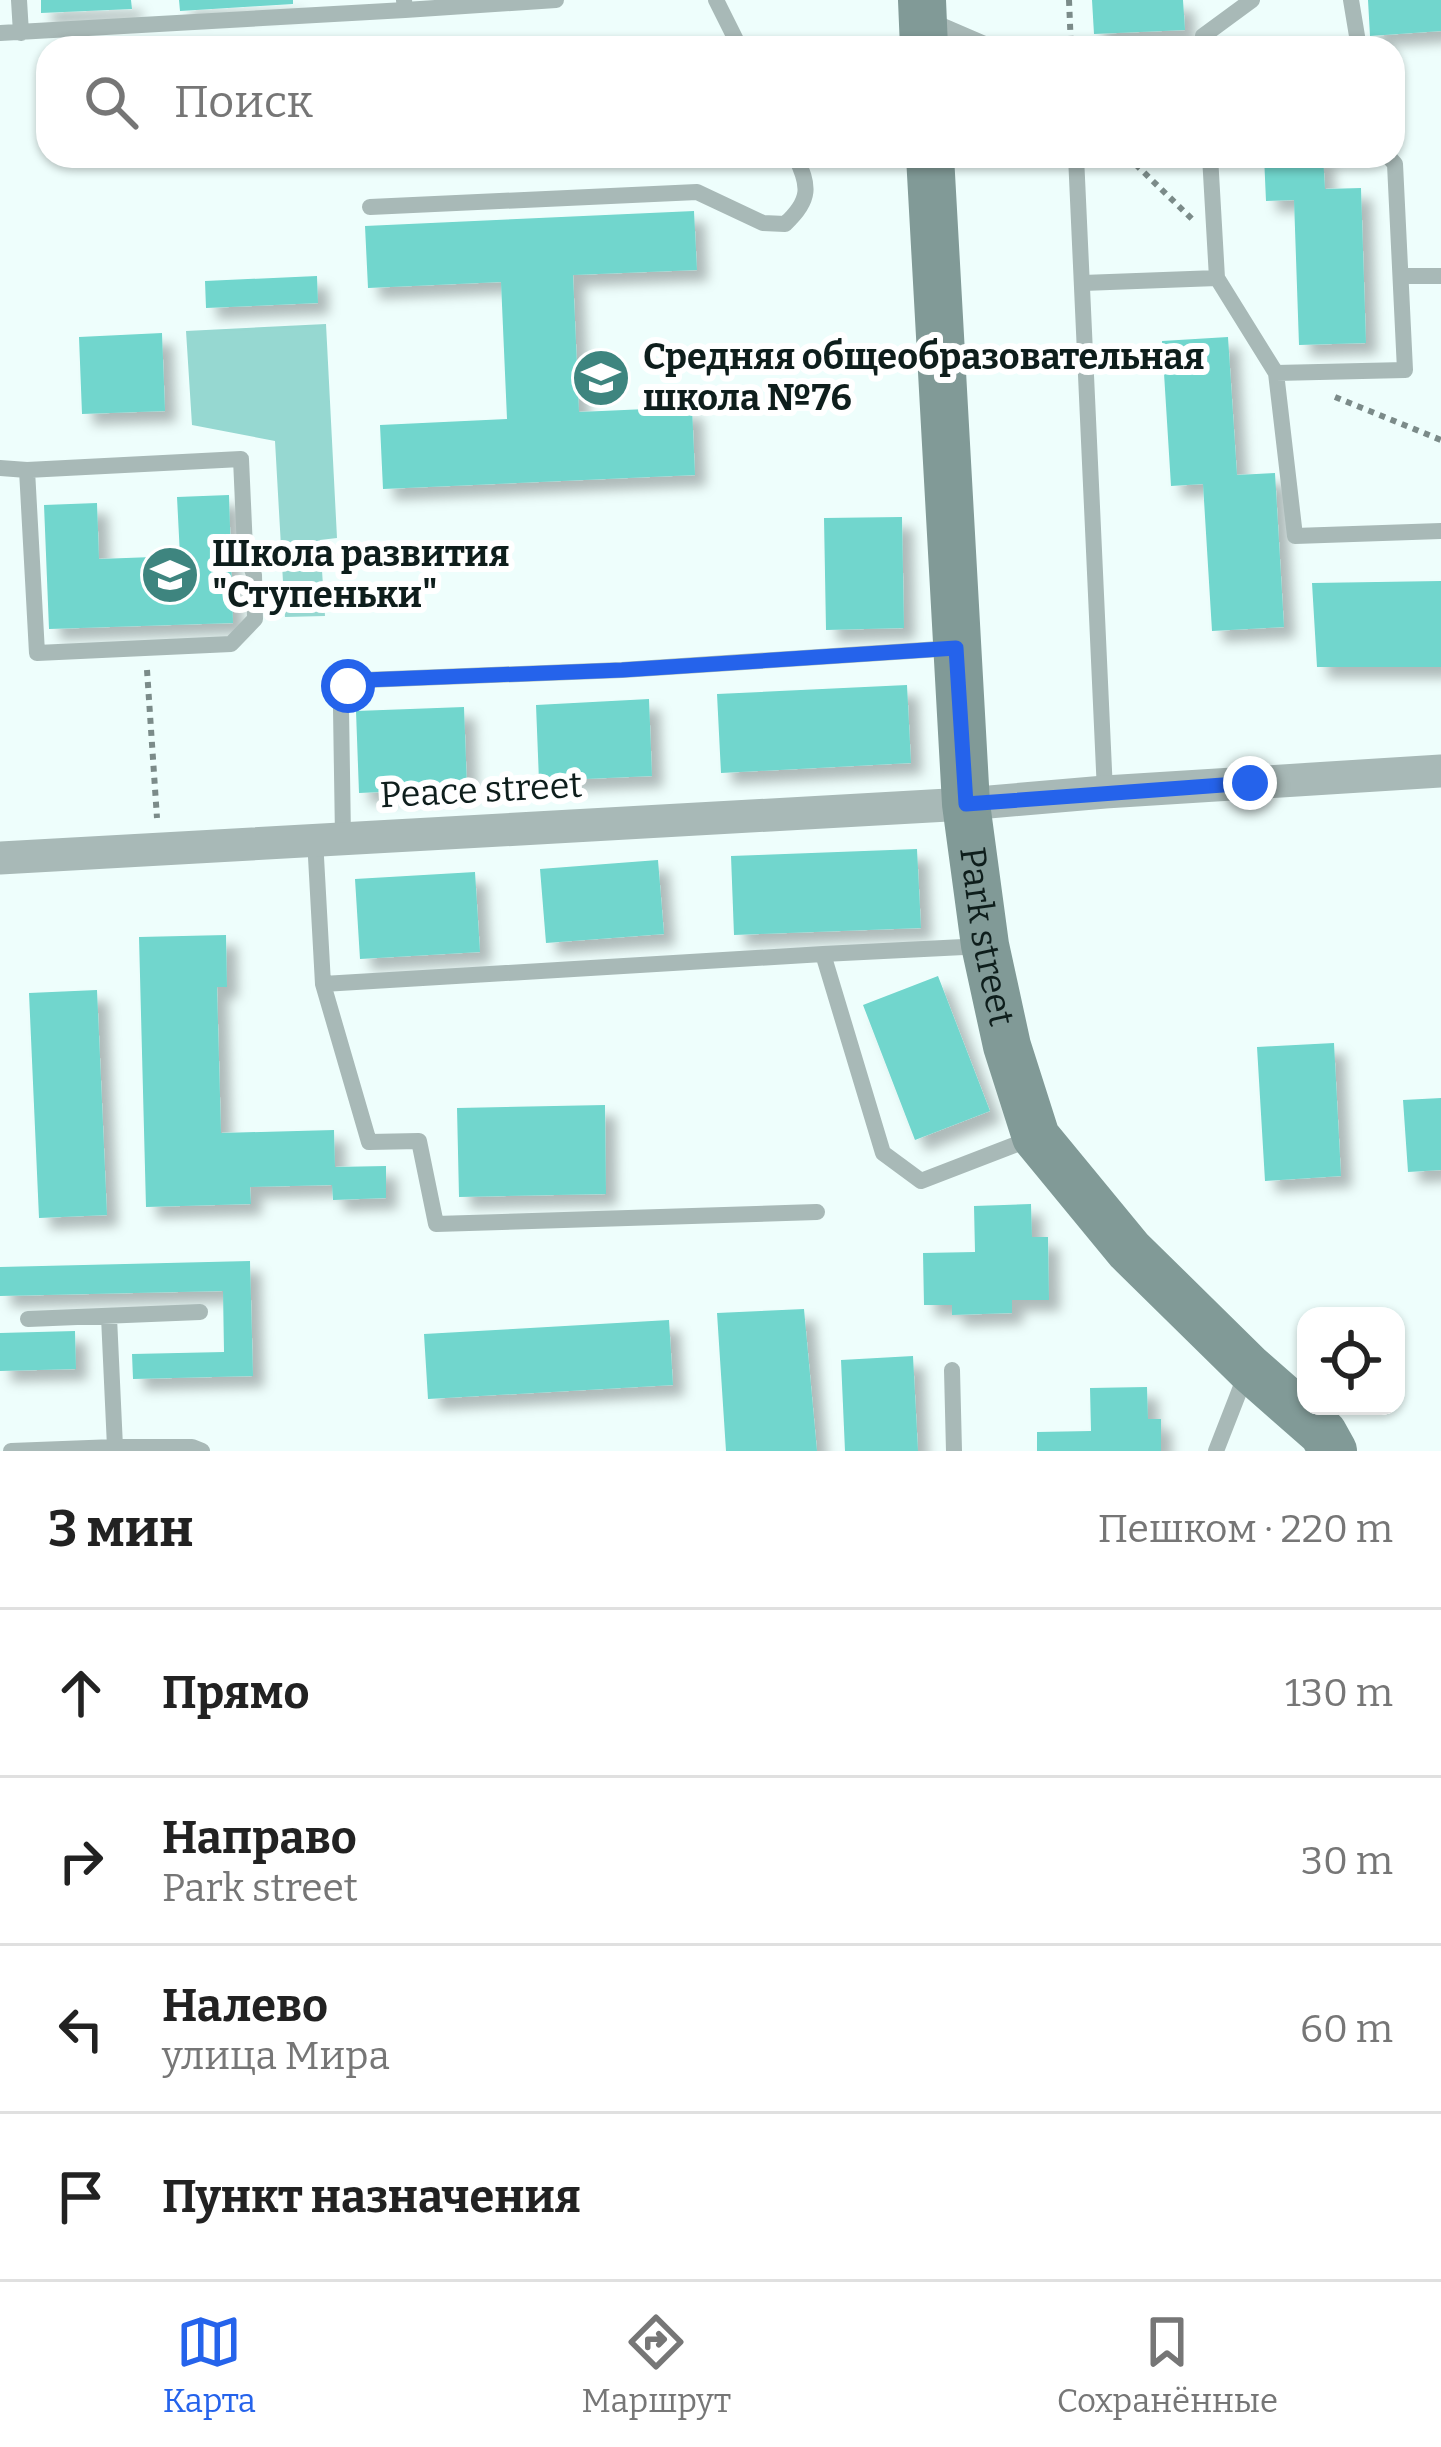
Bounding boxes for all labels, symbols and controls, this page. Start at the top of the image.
search box [36,36,1405,168]
icon: search [78,69,144,135]
text: Поиск [174,75,313,129]
place label: Средняя общеобразовательная школа №76 [643,335,1205,420]
school or university icon: Средняя общеобразовательная школа №76 [570,347,632,409]
place label: Школа развития "Ступеньки" [212,532,509,617]
school or university icon: Школа развития "Ступеньки" [139,544,201,606]
route start [321,659,375,713]
route end [1223,756,1277,810]
street label: Peace street [379,763,583,817]
street label: Park street [950,844,1024,1030]
map controls [1297,1307,1405,1415]
button: locate [1297,1307,1405,1415]
text: 3 мин [48,1498,193,1560]
text: Пешком · 220 m [1098,1506,1393,1552]
icon: ahead [48,1660,114,1726]
text: Прямо [162,1666,309,1720]
text: 130 m [1285,1670,1393,1716]
text: Направо [162,1811,357,1865]
icon: right [48,1828,114,1894]
text: 30 m [1301,1838,1393,1884]
text: Park street [162,1865,358,1911]
text: Налево [162,1979,328,2033]
icon: left [48,1996,114,2062]
text: 60 m [1300,2006,1393,2052]
text: улица Мира [162,2033,390,2079]
icon: arrive [48,2164,114,2230]
text: Пункт назначения [162,2170,581,2224]
tab: Карта [163,2309,256,2421]
tab: Маршрут [582,2309,731,2421]
tab: Сохранённые [1057,2309,1278,2421]

